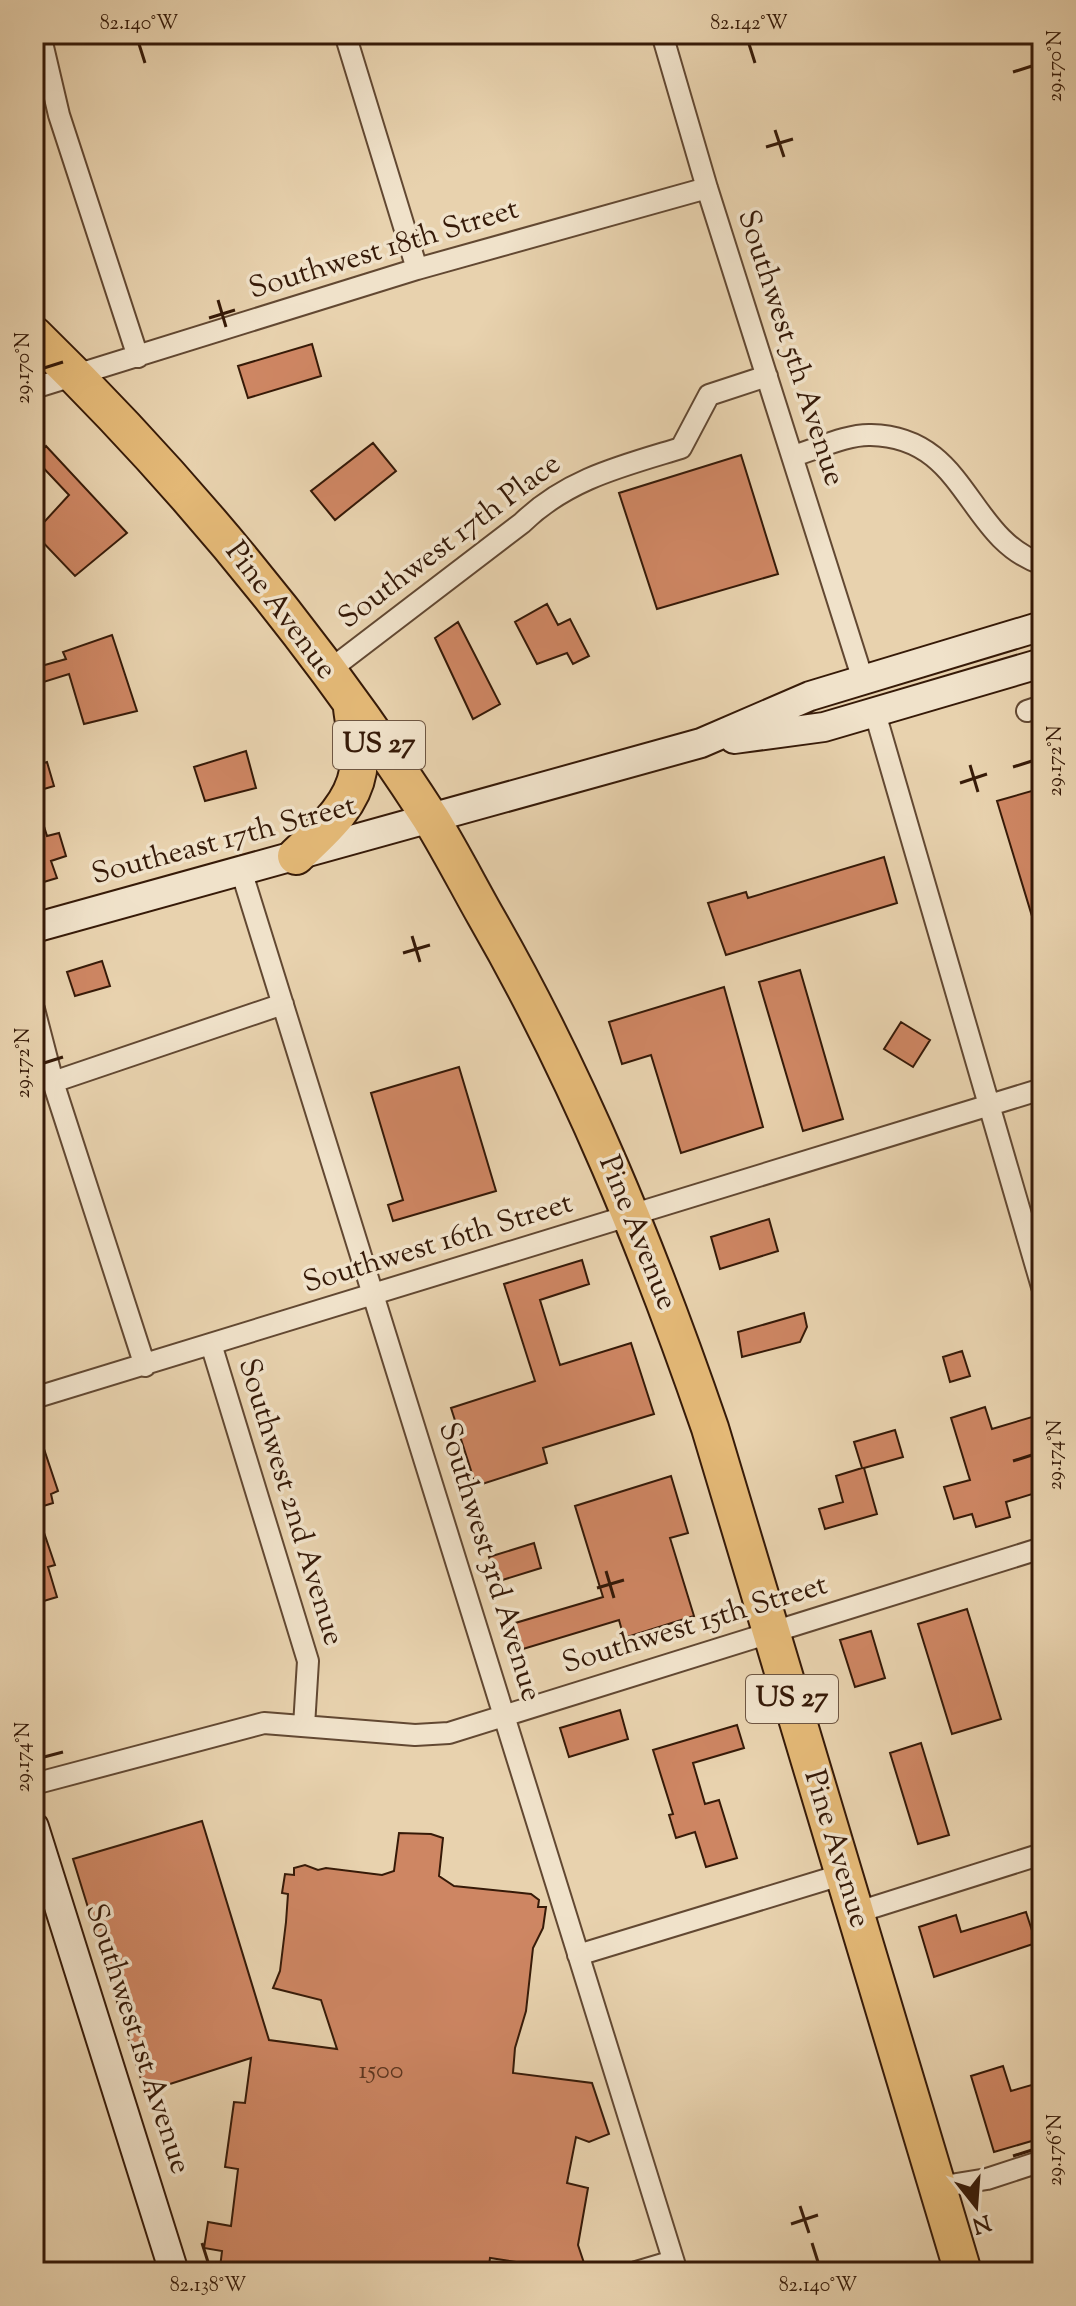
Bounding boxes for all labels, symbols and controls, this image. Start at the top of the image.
text: 82.140°W [100,10,178,39]
text: 82.142°W [710,10,788,39]
text: 29.170°N [1042,30,1071,102]
street label: Southwest 18th Street [244,188,524,312]
street label: Southwest 5th Avenue [725,204,855,492]
text: 29.170°N [10,332,39,404]
street label: Southwest 17th Place [330,444,570,640]
street label: Pine Avenue [214,533,346,689]
road number: US 27 [333,721,425,769]
text: 29.172°N [1042,726,1071,796]
street label: Southeast 17th Street [87,785,361,897]
text: 29.172°N [10,1028,39,1098]
street label: Pine Avenue [587,1149,687,1317]
street label: Southwest 16th Street [298,1183,578,1305]
street label: Southwest 2nd Avenue [226,1353,354,1651]
street label: Southwest 3rd Avenue [426,1417,552,1707]
text: 29.174°N [1042,1420,1071,1490]
street label: Southwest 15th Street [557,1564,833,1686]
road number: US 27 [746,1675,838,1723]
text: 29.174°N [10,1722,39,1792]
street label: Pine Avenue [792,1765,880,1933]
street label: Southwest 1st Avenue [73,1898,201,2180]
house number: 1500 [358,2053,404,2090]
text: 29.176°N [1042,2114,1071,2186]
north arrow [936,2166,1016,2246]
text: N [967,2204,994,2240]
text: 82.138°W [170,2272,246,2301]
text: 82.140°W [779,2272,857,2301]

